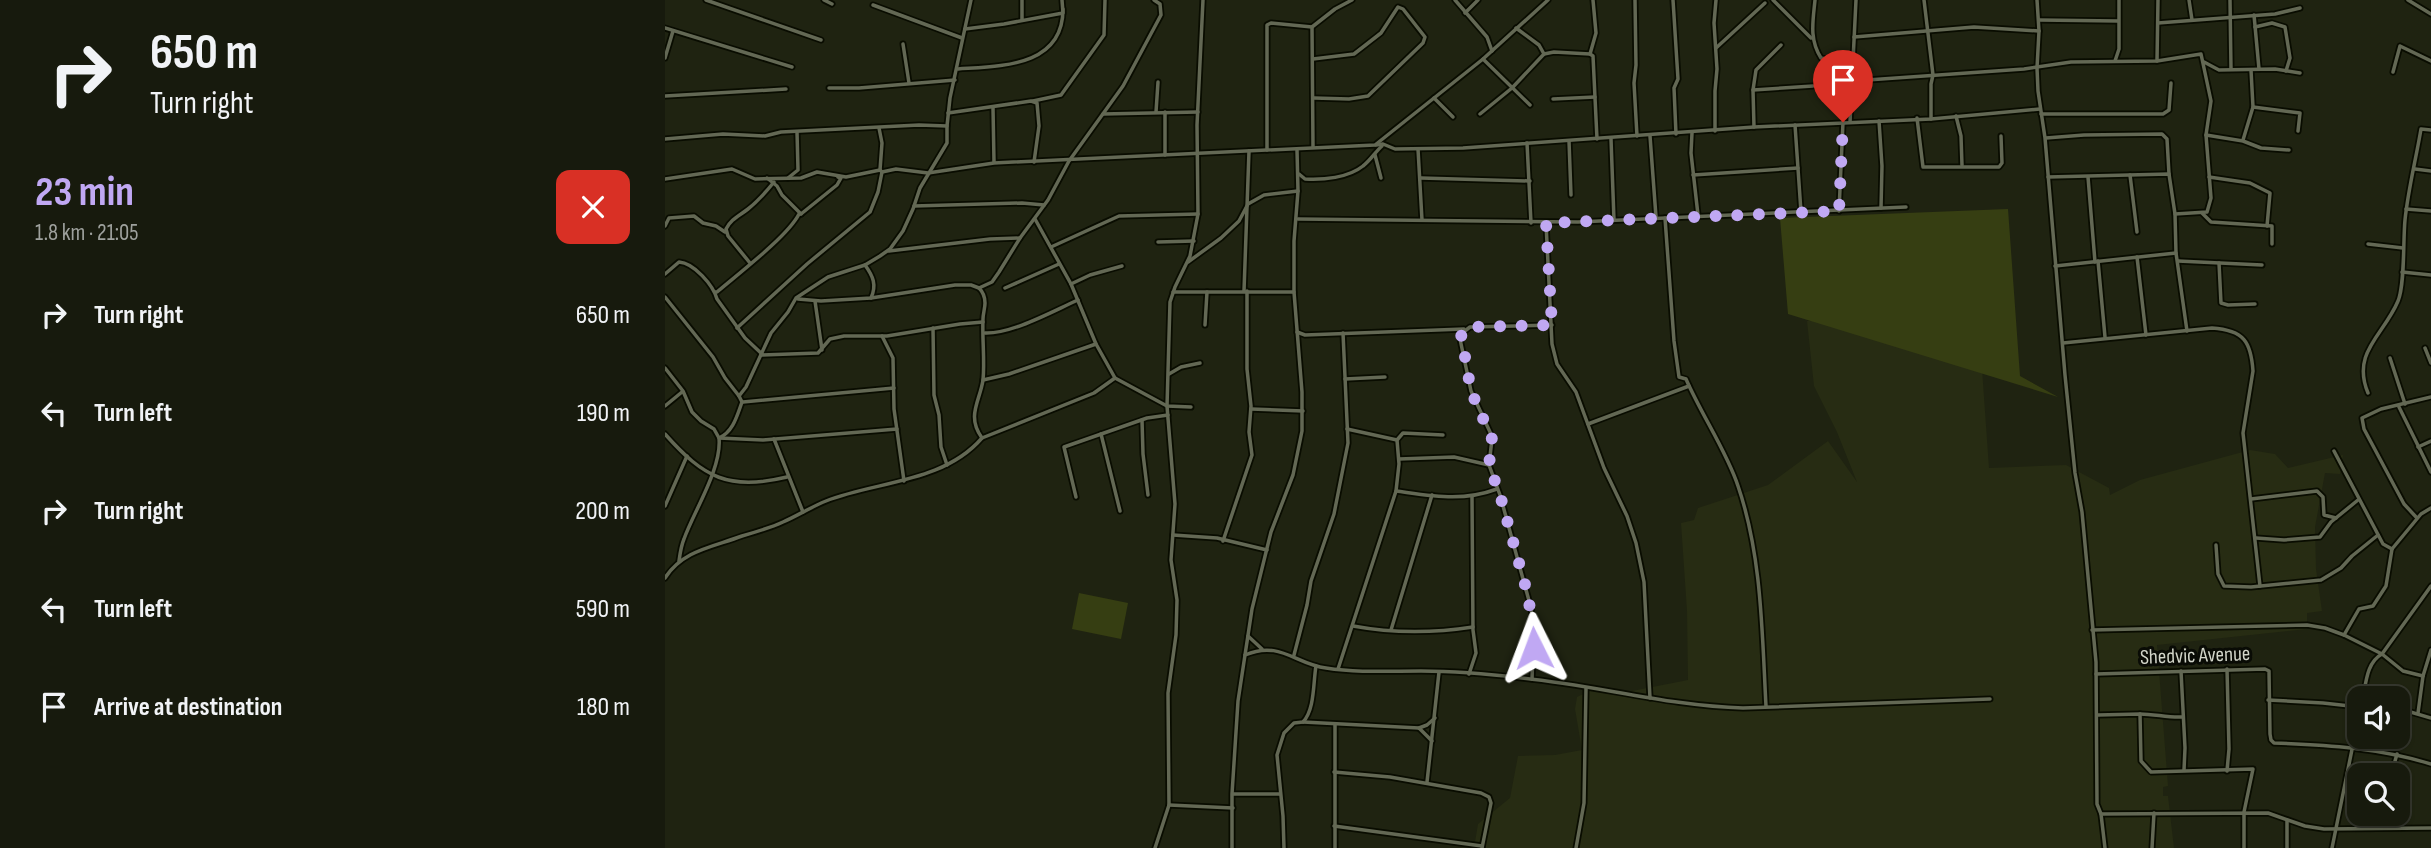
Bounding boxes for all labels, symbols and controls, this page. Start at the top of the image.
text: 650 m [150,24,258,83]
icon: right [35,28,126,119]
pin [1813,50,1873,122]
icon: arrive [1824,61,1862,99]
text: Turn right [150,84,254,123]
text: 23 min [35,167,134,218]
button: close [556,170,630,244]
text: 1.8 km · 21:05 [35,219,139,247]
icon: right [35,296,73,334]
text: Turn right [94,300,183,331]
text: 650 m [576,300,630,331]
icon: left [35,394,73,432]
text: Turn left [94,398,172,429]
text: 190 m [577,398,630,429]
icon: right [35,492,73,530]
text: Turn right [94,496,183,527]
text: 200 m [575,496,630,527]
icon: left [35,590,73,628]
text: Turn left [94,594,172,625]
text: 590 m [576,594,630,625]
position arrow [1497,611,1571,685]
street label: Shedvic Avenue [2139,641,2251,670]
map controls [2347,686,2410,826]
button: sound [2347,686,2410,749]
icon: arrive [35,688,73,726]
text: Arrive at destination [94,692,282,723]
text: 180 m [577,692,630,723]
button: search [2347,763,2410,826]

